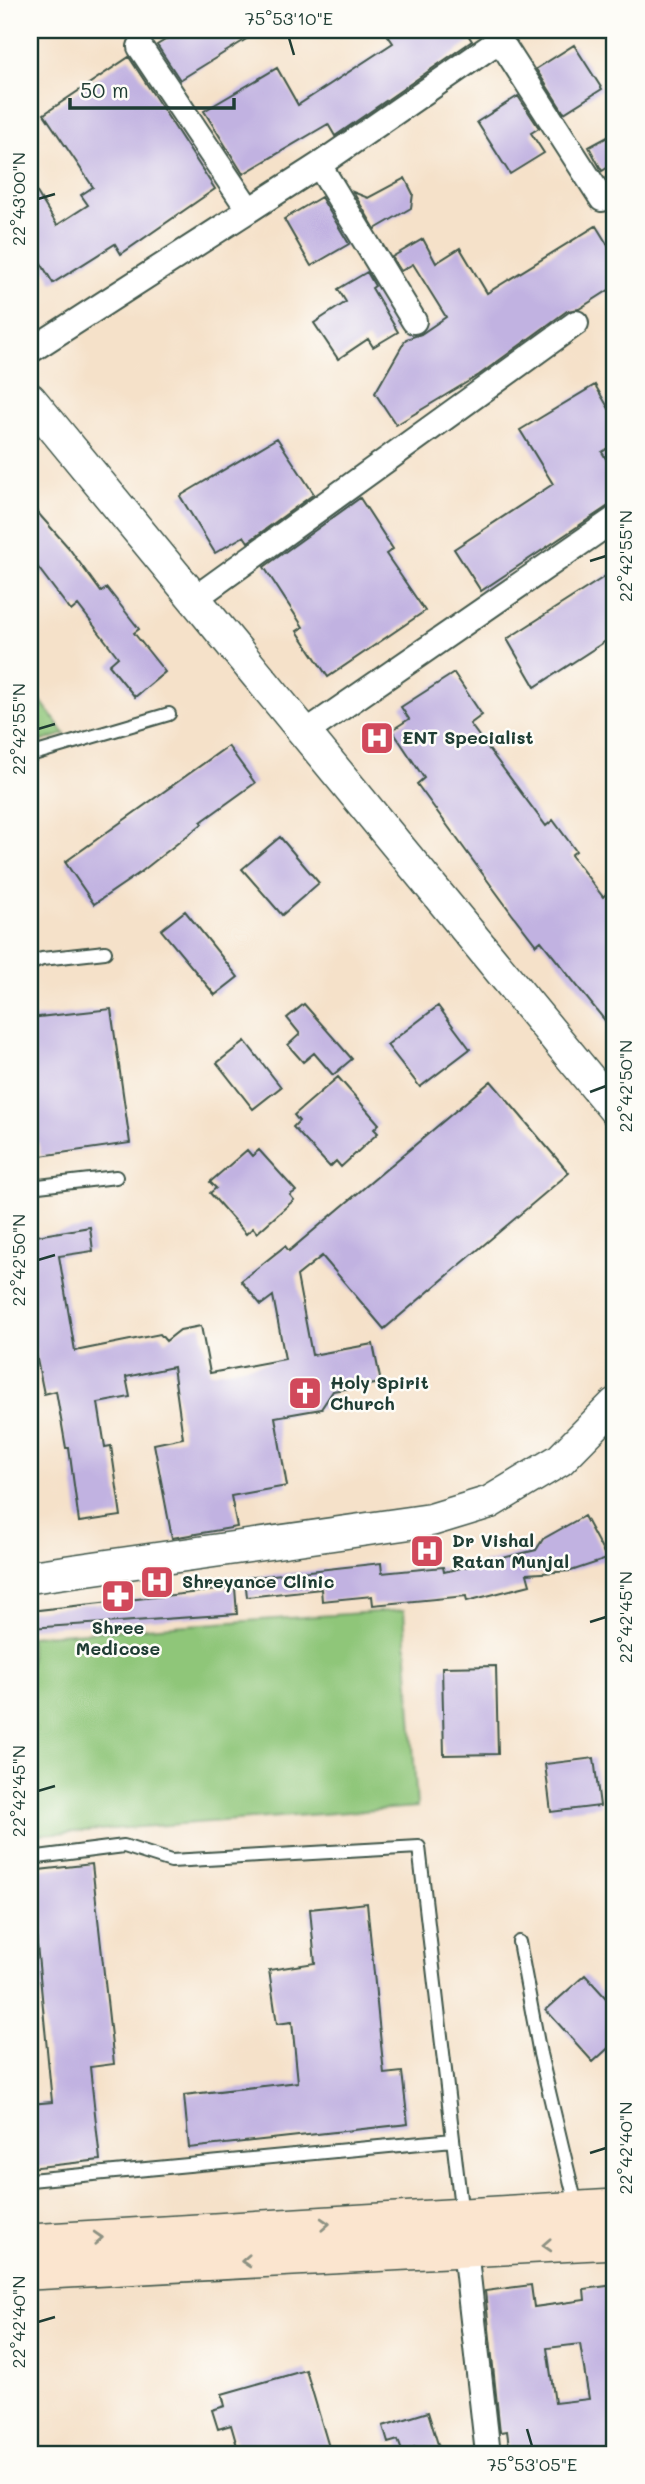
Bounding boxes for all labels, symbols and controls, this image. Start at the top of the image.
text: 75°53'10"E [245,6,333,30]
scale bar [70,66,234,110]
text: 50 m [80,76,129,103]
text: 22°43'00"N [6,152,30,246]
text: 22°42'55"N [613,510,637,602]
text: 22°42'55"N [6,683,30,775]
hospital icon: ENT Specialist [358,719,396,757]
place label: ENT Specialist [402,725,534,749]
text: 22°42'50"N [613,1040,637,1132]
text: 22°42'50"N [6,1214,30,1306]
place label: Holy Spirit Church [330,1370,429,1415]
church icon: Holy Spirit Church [286,1374,324,1412]
place label: Dr Vishal Ratan Munjal [452,1528,569,1573]
hospital icon: Dr Vishal Ratan Munjal [408,1532,446,1570]
hospital icon: Shreyance Clinic [138,1563,176,1601]
place label: Shreyance Clinic [182,1569,335,1593]
text: 22°42'45"N [613,1571,637,1663]
pharmacy icon: Shree Medicose [99,1577,137,1615]
place label: Shree Medicose [76,1615,160,1660]
text: 22°42'45"N [6,1745,30,1837]
text: 22°42'40"N [613,2102,637,2194]
one-way arrow [320,2217,331,2232]
one-way arrow [93,2231,104,2246]
one-way arrow [541,2237,552,2252]
one-way arrow [241,2253,252,2268]
text: 22°42'40"N [6,2276,30,2368]
text: 75°53'05"E [487,2452,577,2476]

